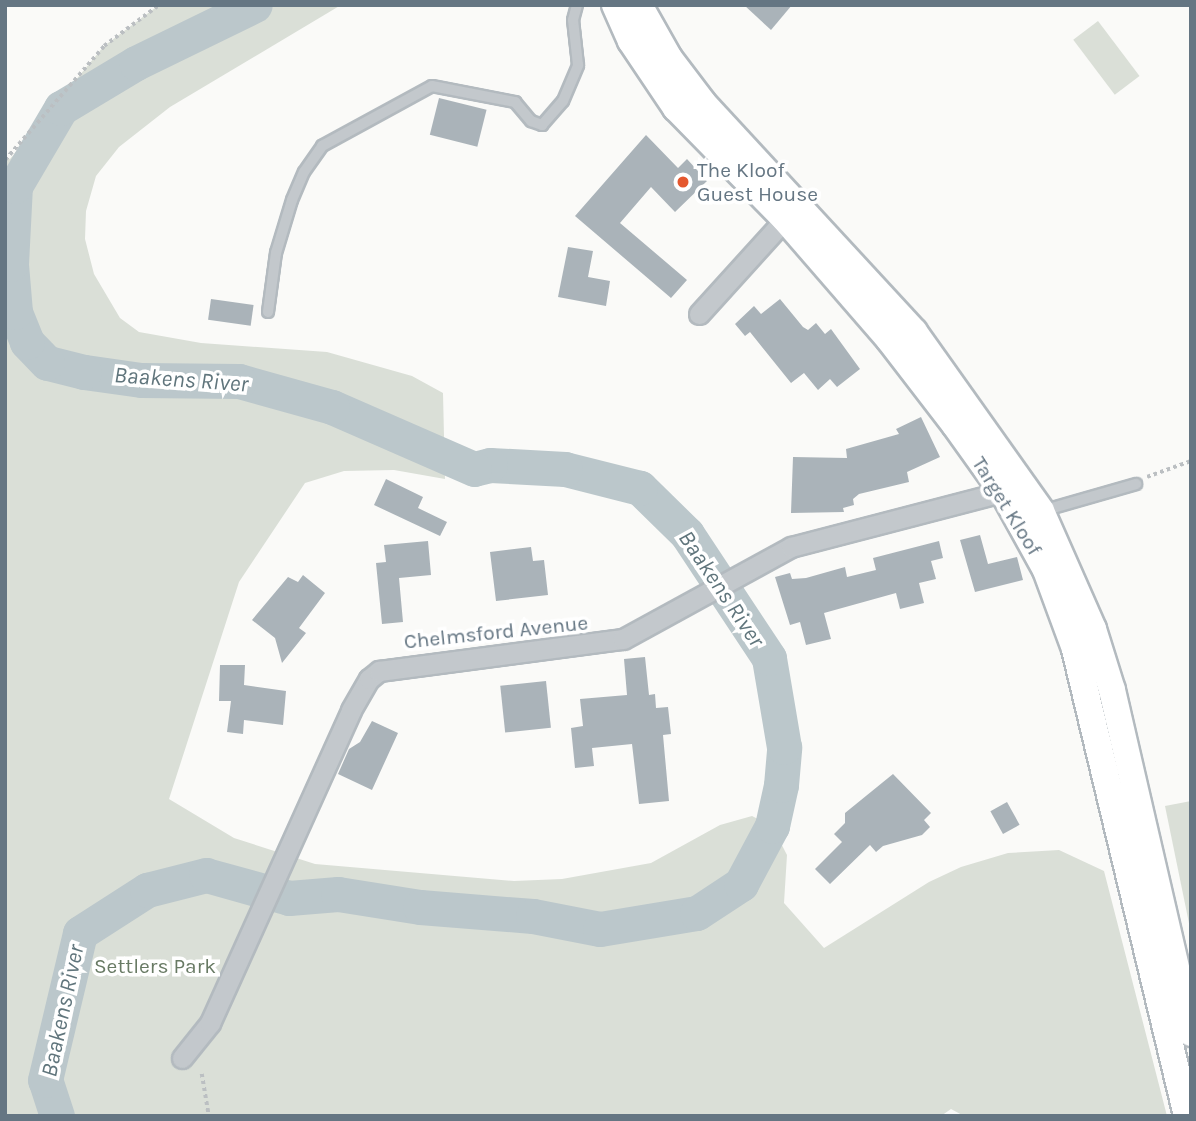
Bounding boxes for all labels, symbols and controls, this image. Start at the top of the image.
place label: The Kloof Guest House [697,157,818,207]
marker: The Kloof Guest House [675,174,691,190]
water label: Baakens River [113,362,249,398]
street label: Target Kloof [967,452,1047,560]
water label: Baakens River [672,526,770,652]
street label: Chelmsford Avenue [403,610,589,654]
water label: Baakens River [36,942,90,1080]
park label: Settlers Park [94,953,216,979]

